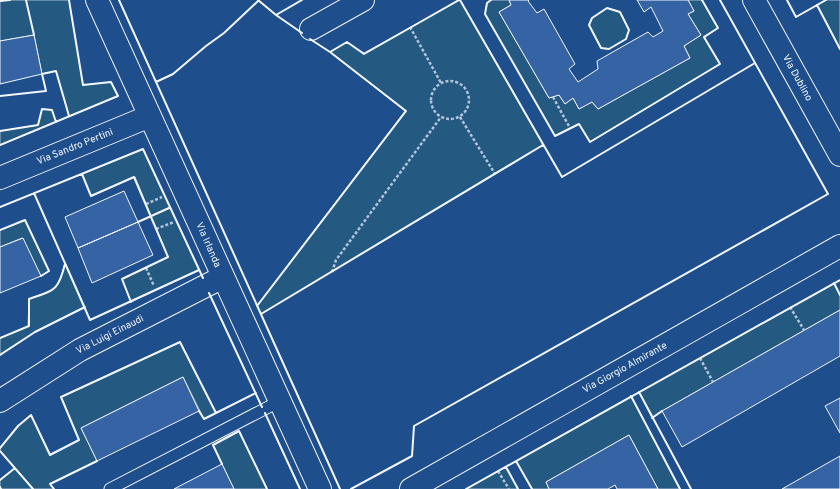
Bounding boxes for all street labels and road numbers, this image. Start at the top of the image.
street label: Via Dublino [779,52,815,104]
street label: Via Sandro Pertini [35,126,115,168]
street label: Via Irlanda [192,220,224,270]
street label: Via Luigi Einaudi [74,312,146,358]
street label: Via Giorgio Almirante [580,339,670,397]

